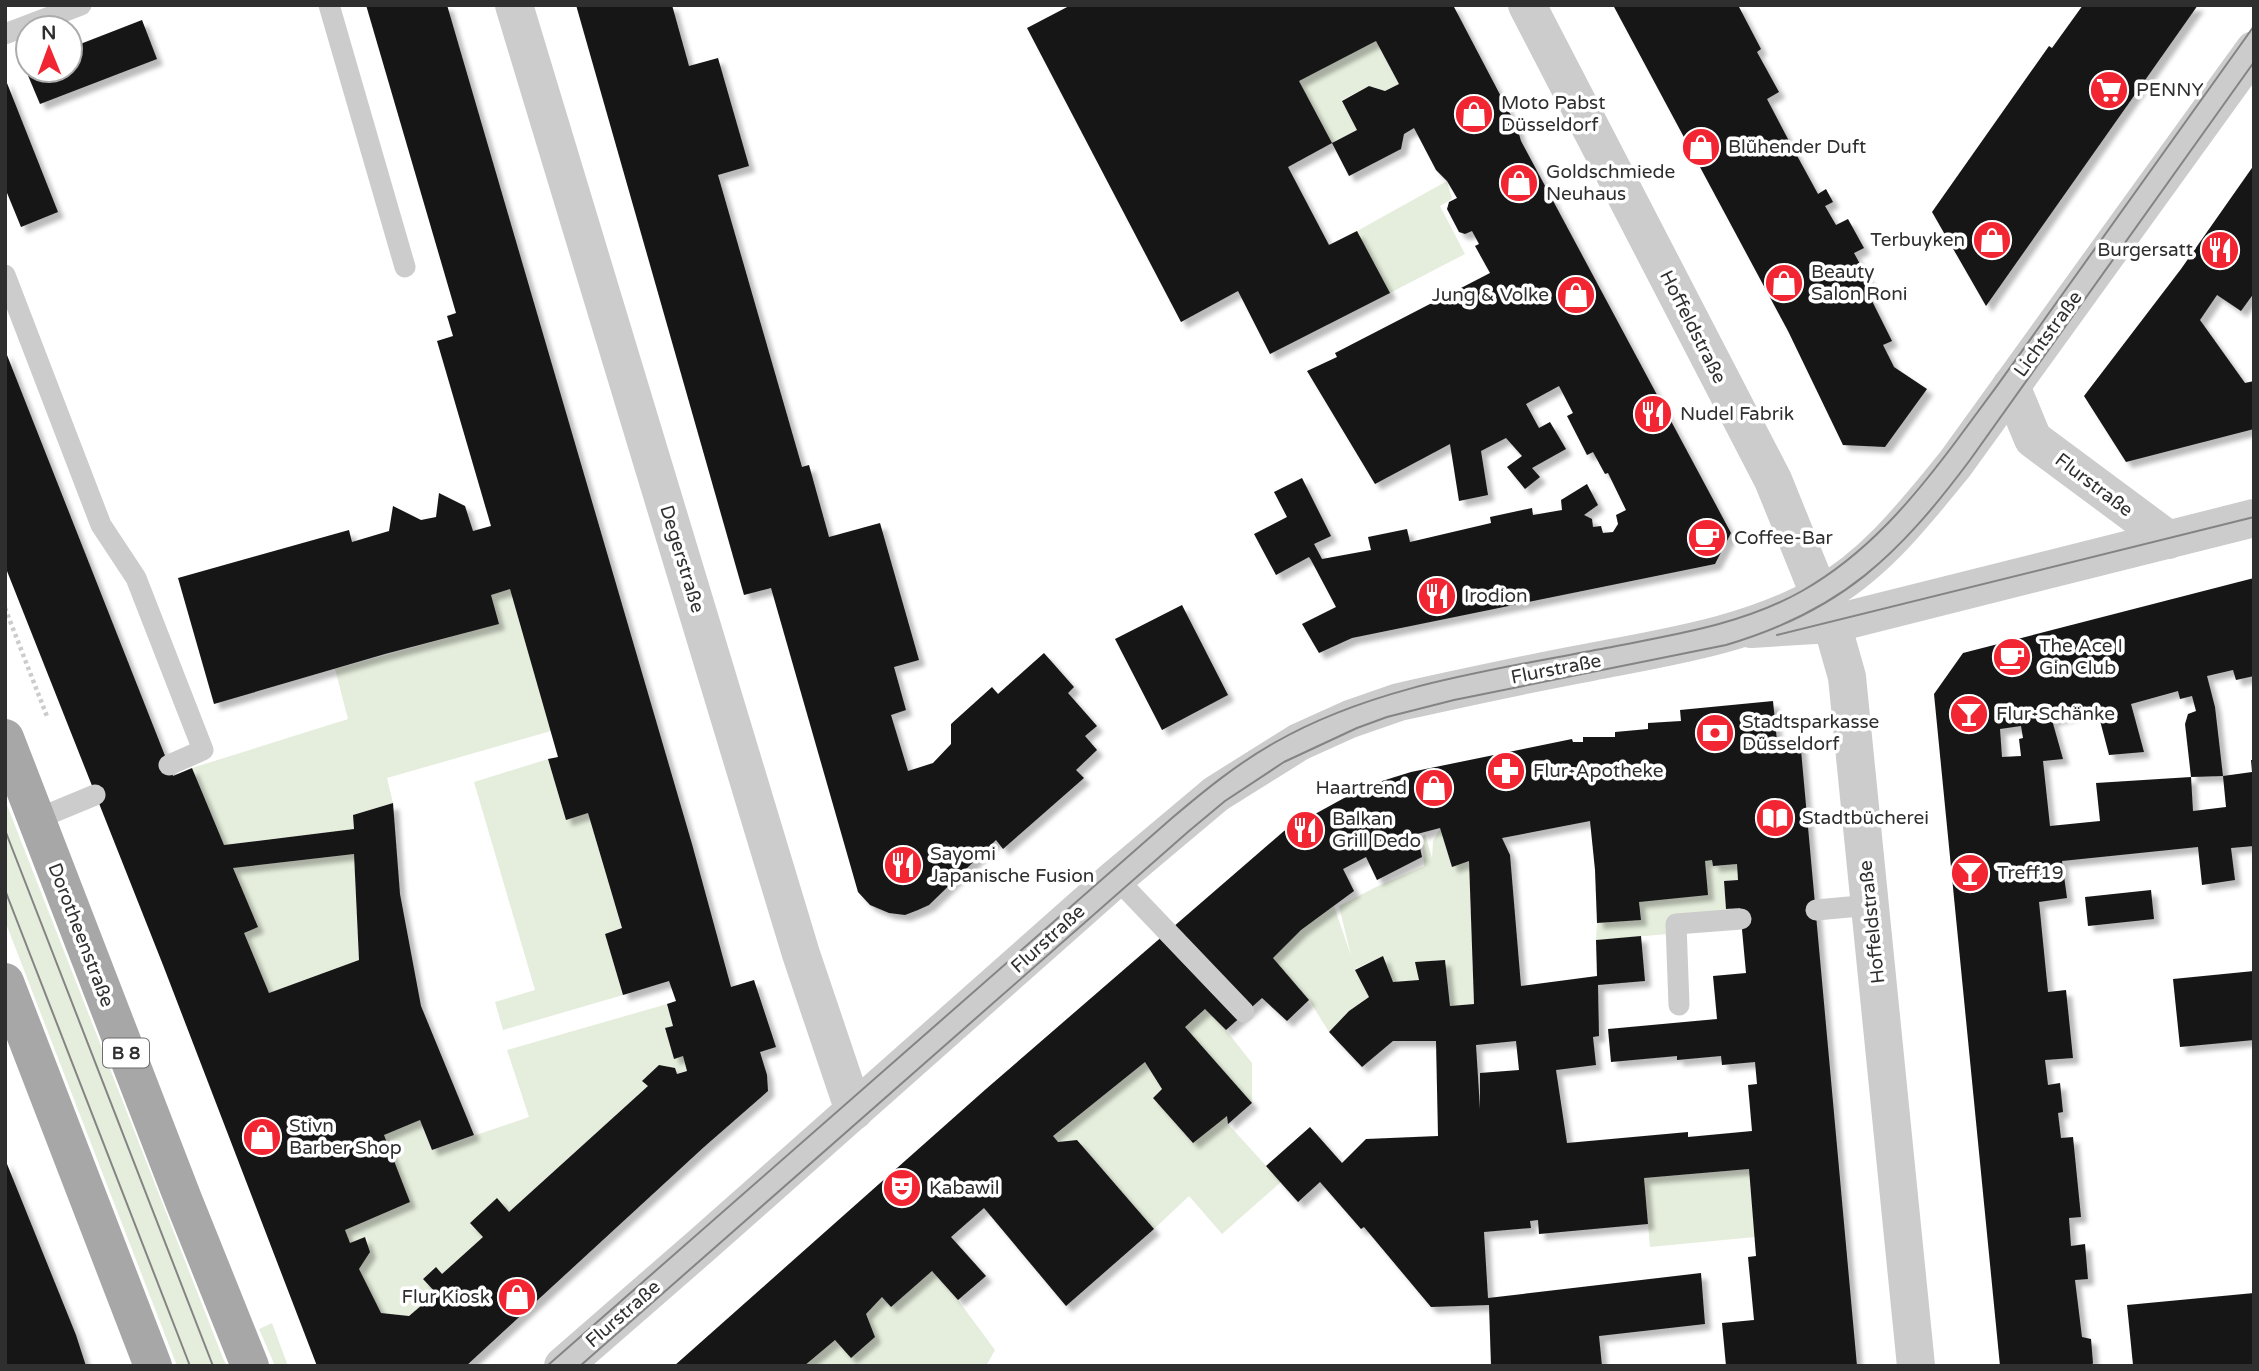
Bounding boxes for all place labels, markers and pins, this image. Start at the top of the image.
supermarket icon: PENNY [2088,69,2130,111]
place label: PENNY [2136,79,2204,101]
place label: Moto Pabst Düsseldorf [1501,92,1605,136]
shop icon: Moto Pabst Düsseldorf [1453,93,1495,135]
shop icon: Blühender Duft [1680,126,1722,168]
place label: Blühender Duft [1728,136,1866,158]
place label: Goldschmiede Neuhaus [1546,161,1675,205]
shop icon: Goldschmiede Neuhaus [1498,162,1540,204]
shop icon: Terbuyken [1971,219,2013,261]
place label: Terbuyken [1870,229,1965,251]
restaurant icon: Burgersatt [2199,229,2241,271]
place label: Burgersatt [2097,239,2193,261]
place label: Beauty Salon Roni [1811,261,1908,305]
shop icon: Beauty Salon Roni [1763,262,1805,304]
shop icon: Jung & Volke [1555,274,1597,316]
place label: Jung & Volke [1432,284,1549,306]
restaurant icon: Nudel Fabrik [1632,393,1674,435]
place label: Nudel Fabrik [1680,403,1794,425]
cafe icon: Coffee-Bar [1686,517,1728,559]
place label: Coffee-Bar [1734,527,1834,549]
restaurant icon: Irodion [1416,575,1458,617]
place label: Irodion [1464,585,1528,607]
place label: The Ace I Gin Club [2039,635,2123,679]
cafe icon: The Ace I Gin Club [1991,636,2033,678]
bar icon: Flur-Schänke [1948,693,1990,735]
place label: Flur-Schänke [1996,703,2115,725]
place label: Stadtsparkasse Düsseldorf [1742,711,1879,755]
bank icon: Stadtsparkasse Düsseldorf [1694,712,1736,754]
pharmacy icon: Flur-Apotheke [1485,750,1527,792]
place label: Flur-Apotheke [1533,760,1664,782]
shop icon: Haartrend [1413,767,1455,809]
place label: Haartrend [1315,777,1407,799]
library icon: Stadtbücherei [1754,797,1796,839]
place label: Stadtbücherei [1802,807,1929,829]
place label: Balkan Grill Dedo [1332,808,1421,852]
restaurant icon: Balkan Grill Dedo [1284,809,1326,851]
place label: Sayomi Japanische Fusion [930,843,1094,887]
restaurant icon: Sayomi Japanische Fusion [882,844,924,886]
bar icon: Treff19 [1949,852,1991,894]
place label: Treff19 [1997,862,2064,884]
place label: Stivn Barber Shop [289,1115,402,1159]
shop icon: Stivn Barber Shop [241,1116,283,1158]
theatre icon: Kabawil [881,1167,923,1209]
place label: Kabawil [929,1177,999,1199]
shop icon: Flur Kiosk [496,1276,538,1318]
place label: Flur Kiosk [402,1286,490,1308]

